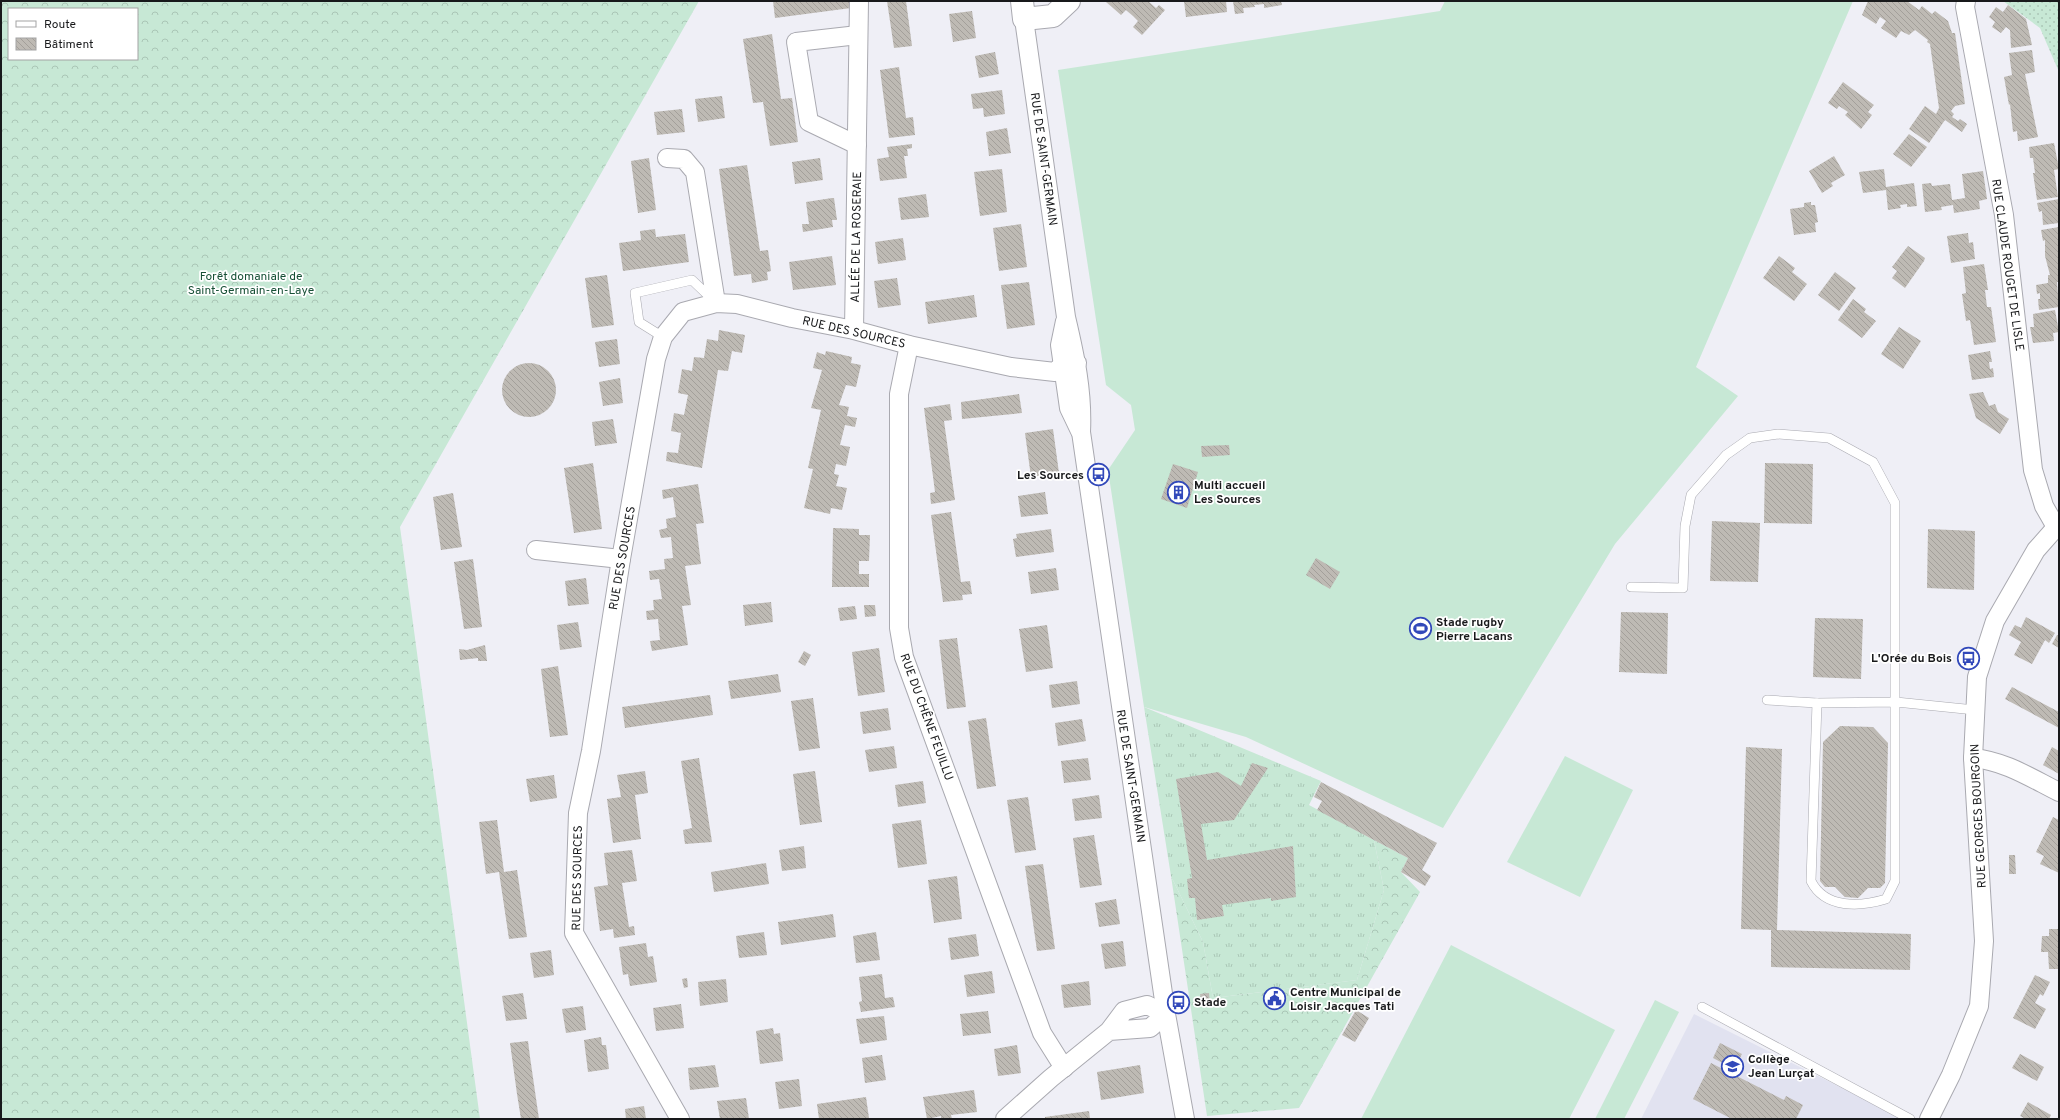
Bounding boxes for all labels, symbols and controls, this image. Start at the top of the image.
legend [8,8,138,60]
text: Route [44,17,76,33]
text: Bâtiment [44,37,94,53]
street label: RUE DE SAINT-GERMAIN [1026,91,1060,227]
street label: ALLÉE DE LA ROSERAIE [848,171,866,303]
street label: RUE CLAUDE ROUGET DE LISLE [1987,178,2027,352]
park label: Forêt domaniale de Saint-Germain-en-Laye [188,269,314,299]
street label: RUE DES SOURCES [801,313,907,353]
bus stop icon: Les Sources [1086,462,1112,488]
place label: Les Sources [1017,468,1084,484]
place label: Multi accueil Les Sources [1194,478,1265,508]
building icon: Multi accueil Les Sources [1165,479,1191,505]
street label: RUE DES SOURCES [606,505,640,611]
place label: Stade rugby Pierre Lacans [1436,615,1513,645]
sports icon: Stade rugby Pierre Lacans [1407,616,1433,642]
bus stop icon: L'Orée du Bois [1955,645,1981,671]
place label: L'Orée du Bois [1871,651,1952,667]
street label: RUE DU CHÊNE FEUILLU [896,652,957,783]
street label: RUE DE SAINT-GERMAIN [1112,708,1148,844]
street label: RUE GEORGES BOURGOIN [1967,743,1991,889]
street label: RUE DES SOURCES [569,825,587,931]
place label: Centre Municipal de Loisir Jacques Tati [1290,985,1401,1015]
public building icon: Centre Municipal de Loisir Jacques Tati [1261,986,1287,1012]
bus stop icon: Stade [1166,989,1192,1015]
place label: Stade [1194,995,1227,1011]
place label: Collège Jean Lurçat [1748,1052,1815,1082]
school or university icon: Collège Jean Lurçat [1720,1053,1746,1079]

